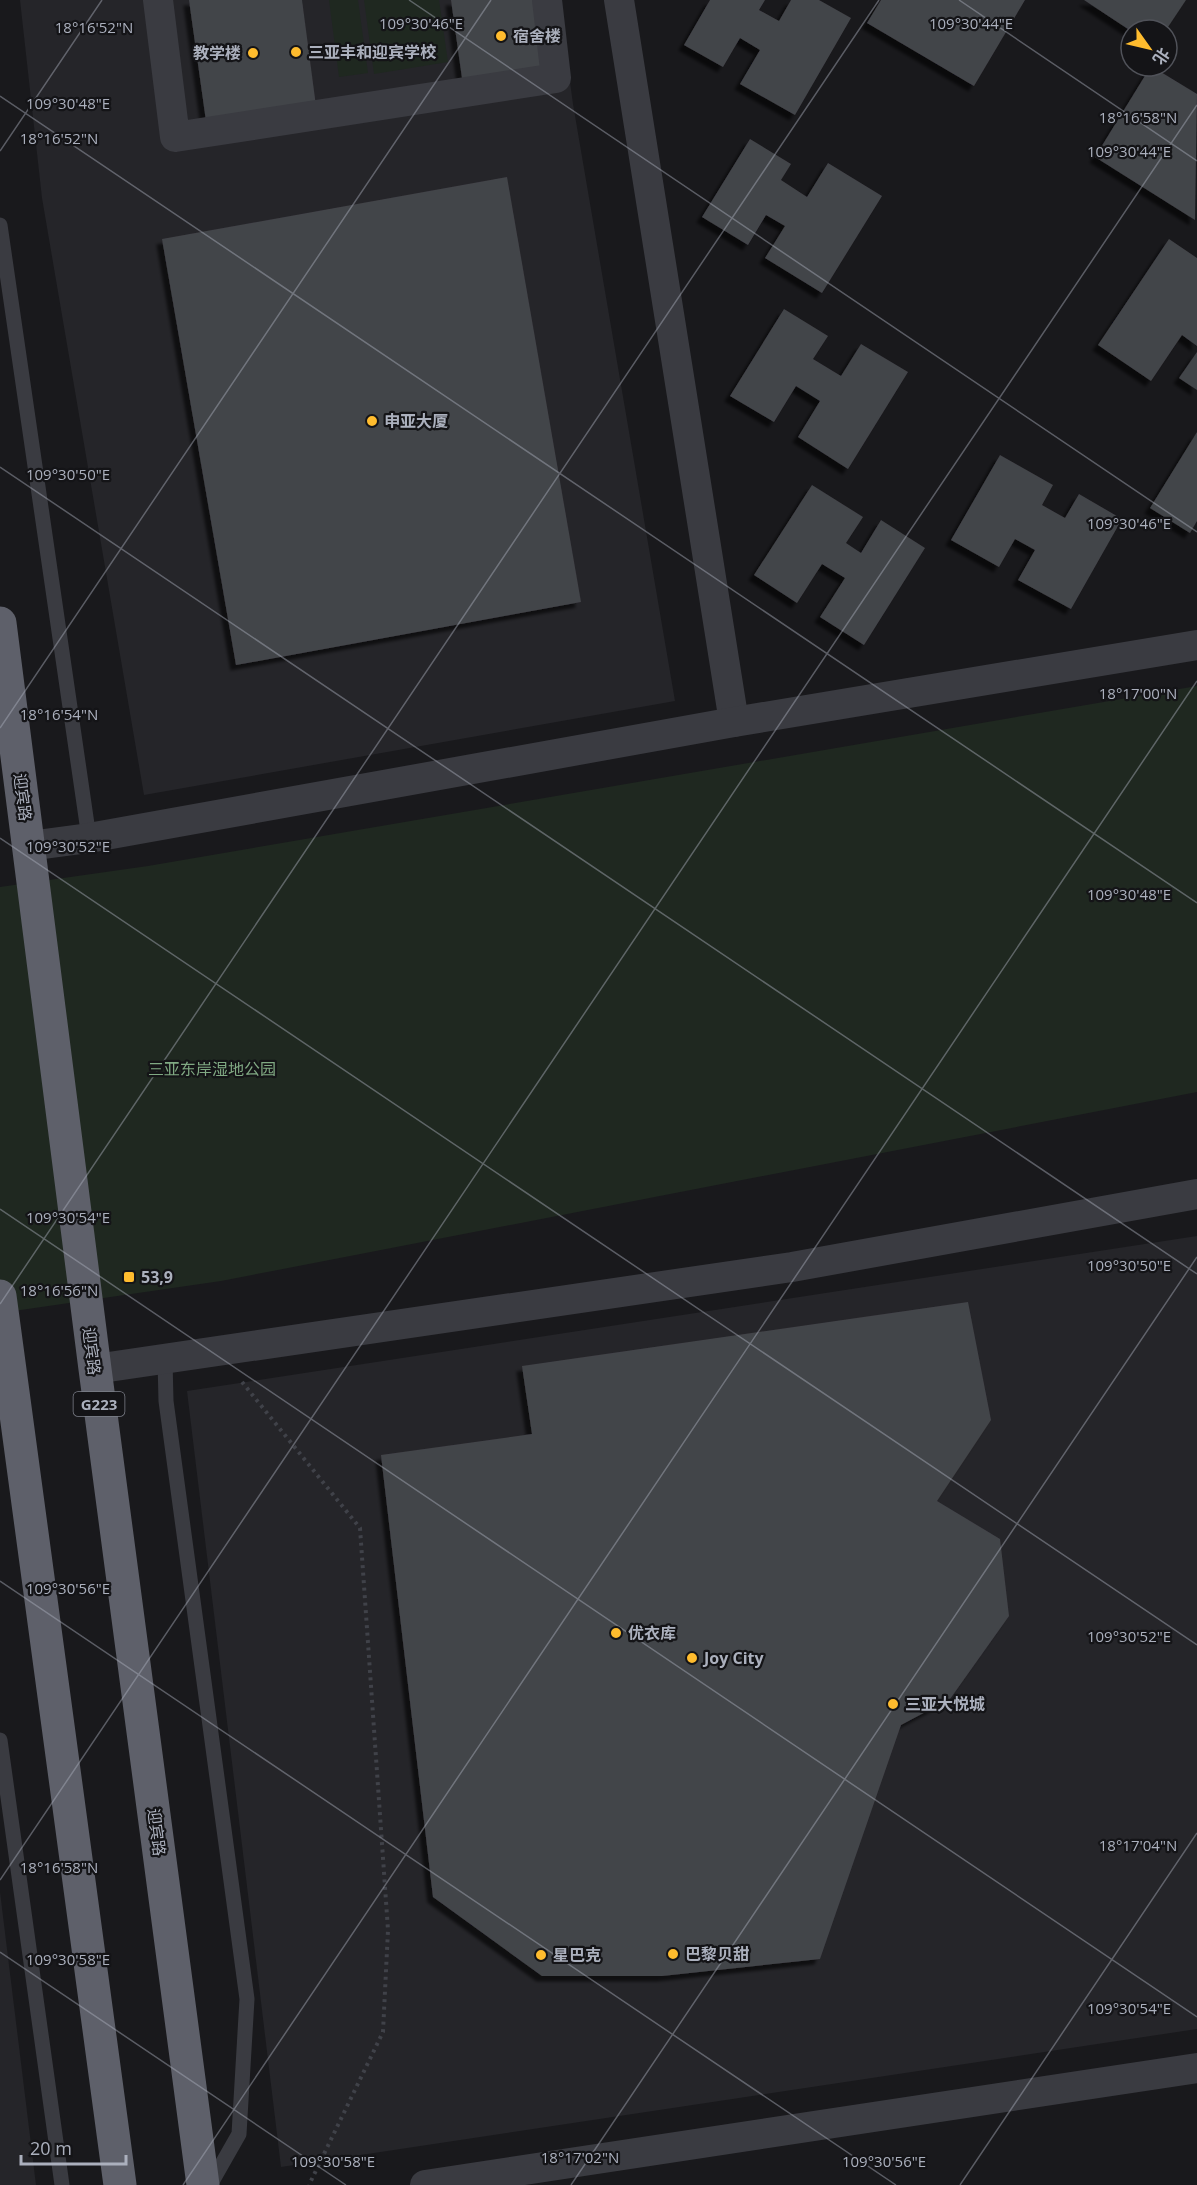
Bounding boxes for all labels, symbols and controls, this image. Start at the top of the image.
text: 109°30'46"E [379,13,463,33]
text: 109°30'44"E [929,13,1013,33]
text: 18°16'52"N [55,17,133,37]
north arrow [1119,18,1179,78]
place label: 宿舍楼 [513,25,561,47]
marker: 宿舍楼 [494,29,508,43]
place label: 三亚丰和迎宾学校 [308,41,437,63]
place label: 教学楼 [193,42,241,64]
text: 北 [1148,44,1175,69]
marker: 三亚丰和迎宾学校 [289,45,303,59]
marker: 教学楼 [246,46,260,60]
text: 109°30'48"E [26,93,110,113]
text: 18°16'58"N [1099,107,1177,127]
text: 18°16'52"N [20,128,98,148]
text: 109°30'44"E [1087,141,1171,161]
place label: 申亚大厦 [384,410,448,432]
marker: 申亚大厦 [365,414,379,428]
text: 109°30'50"E [26,464,110,484]
text: 109°30'46"E [1087,513,1171,533]
text: 18°17'00"N [1099,683,1177,703]
text: 18°16'54"N [20,704,98,724]
street label: 迎宾路 [9,772,37,822]
text: 109°30'52"E [26,836,110,856]
text: 109°30'48"E [1087,884,1171,904]
park label: 三亚东岸湿地公园 [148,1058,276,1080]
text: 109°30'54"E [26,1207,110,1227]
text: 109°30'50"E [1087,1255,1171,1275]
place label: 53,9 [141,1266,173,1288]
marker: 53,9 [122,1270,136,1284]
text: 18°16'56"N [20,1280,98,1300]
street label: 迎宾路 [78,1326,106,1376]
road number: G223 [74,1392,124,1416]
text: 109°30'56"E [26,1578,110,1598]
place label: 优衣库 [628,1622,676,1644]
marker: 优衣库 [609,1626,623,1640]
text: 109°30'52"E [1087,1626,1171,1646]
place label: Joy City [702,1647,764,1669]
marker: Joy City [685,1651,699,1665]
place label: 三亚大悦城 [905,1693,985,1715]
marker: 三亚大悦城 [886,1697,900,1711]
street label: 迎宾路 [143,1807,171,1857]
text: 18°17'04"N [1099,1835,1177,1855]
text: 18°16'58"N [20,1857,98,1877]
place label: 巴黎贝甜 [685,1943,749,1965]
place label: 星巴克 [553,1944,601,1966]
marker: 巴黎贝甜 [666,1947,680,1961]
marker: 星巴克 [534,1948,548,1962]
text: 109°30'58"E [26,1949,110,1969]
text: 109°30'54"E [1087,1998,1171,2018]
scale bar [21,2128,126,2166]
text: 20 m [30,2136,72,2160]
text: 18°17'02"N [541,2147,619,2167]
text: 109°30'58"E [291,2151,375,2171]
text: 109°30'56"E [842,2151,926,2171]

